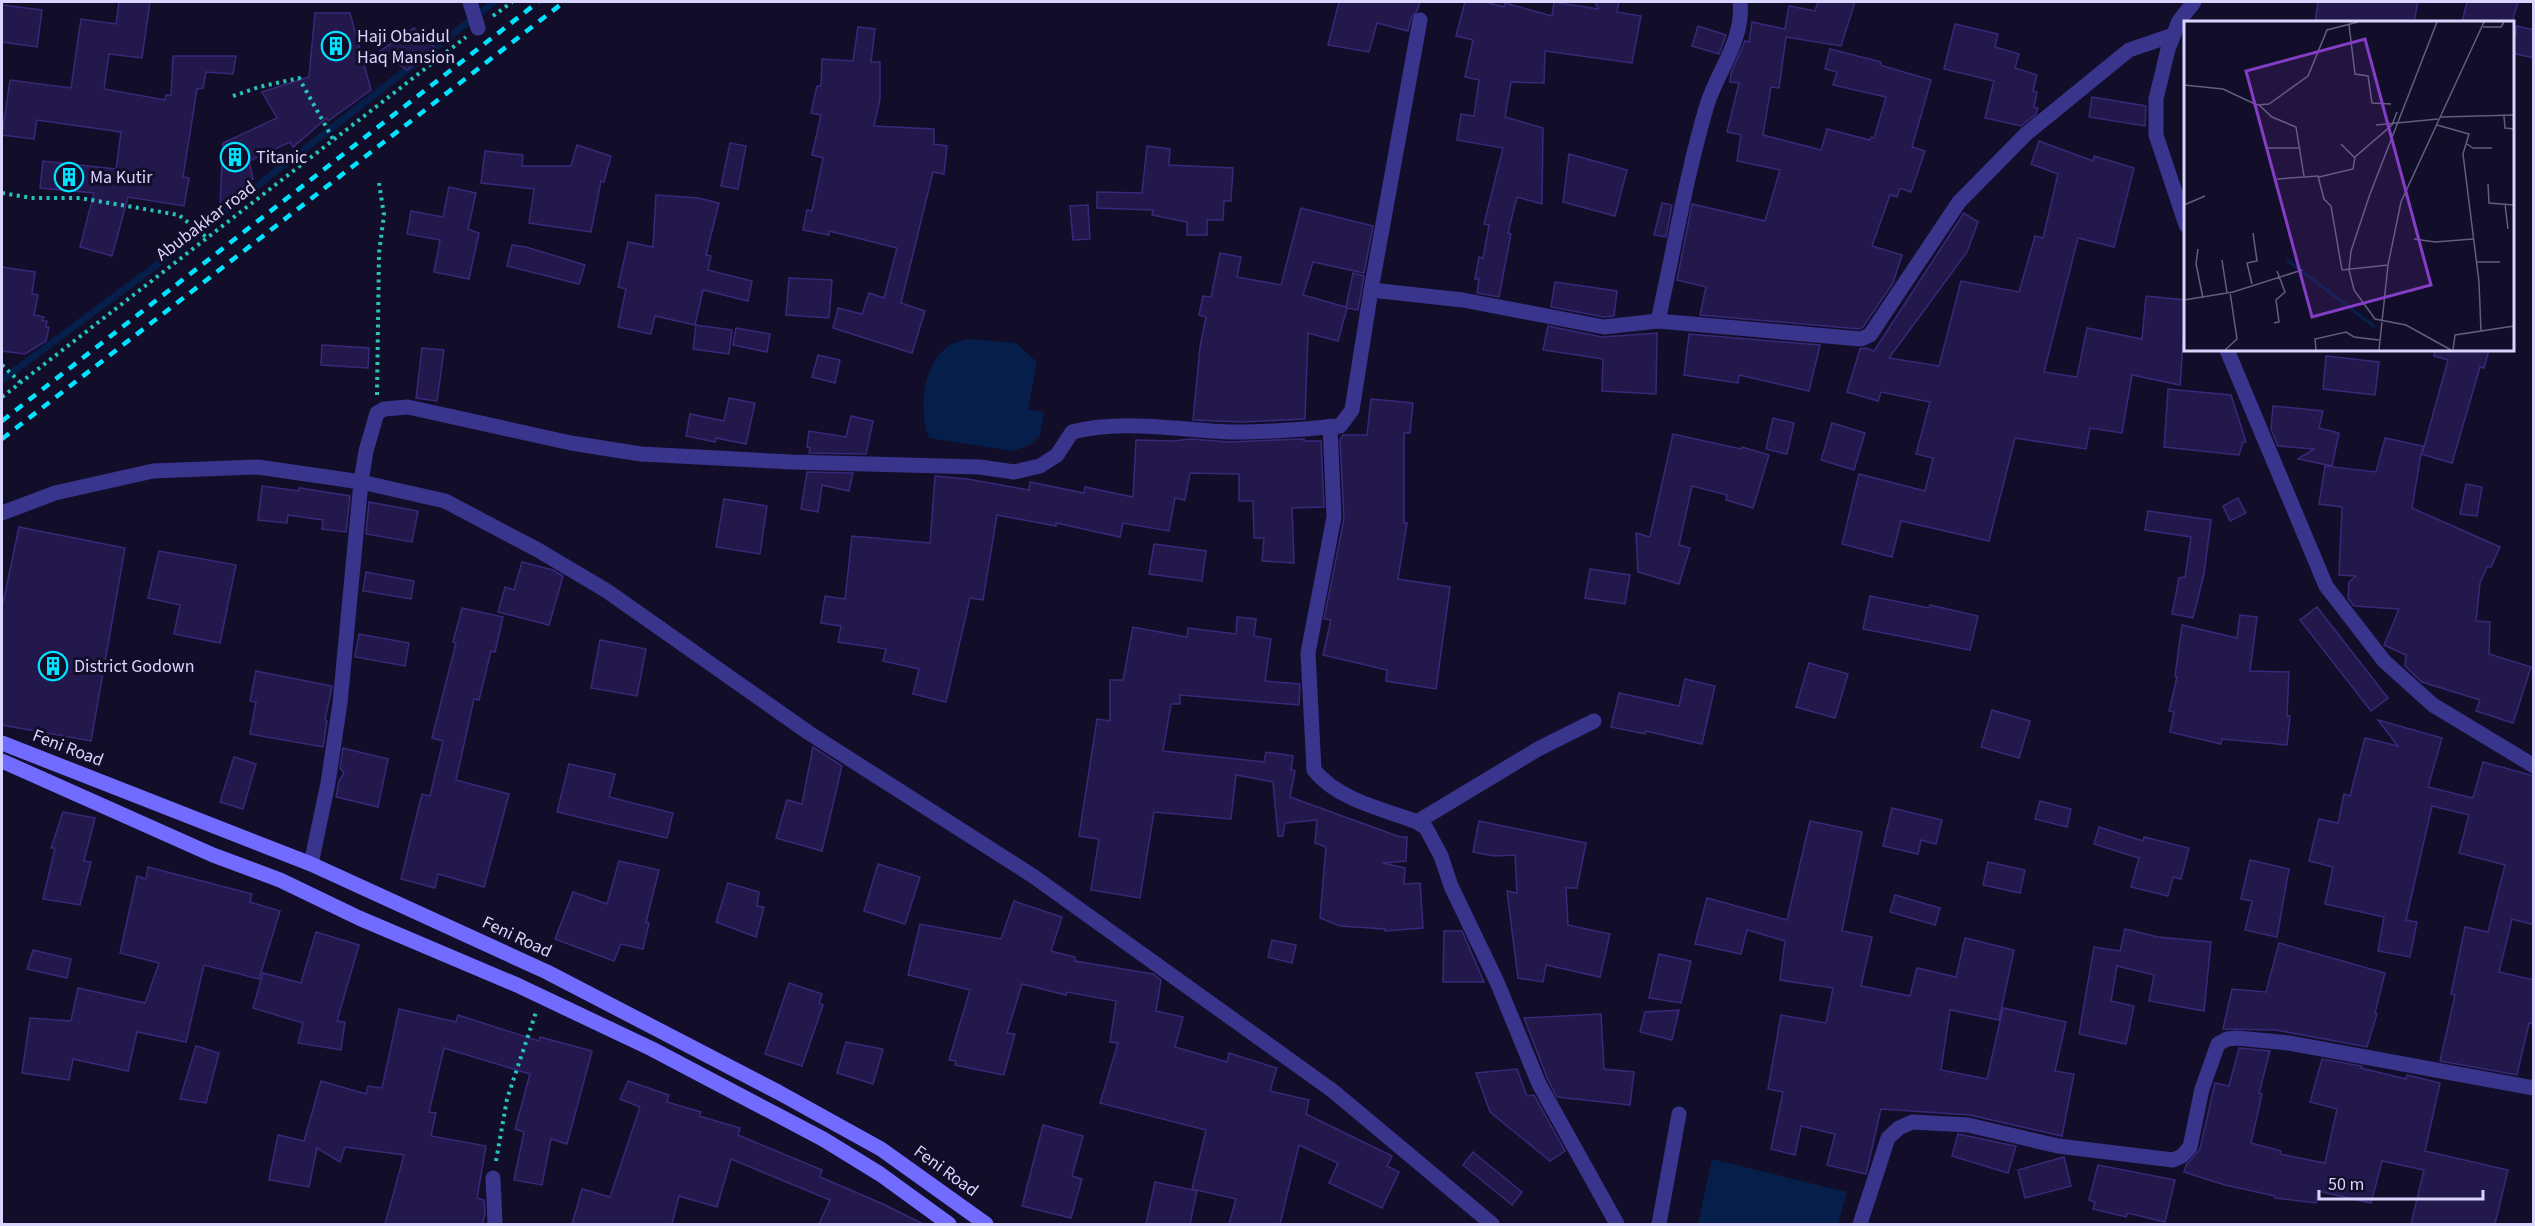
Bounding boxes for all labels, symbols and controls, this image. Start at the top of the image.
inset map [2184,21,2514,351]
place label: Haji Obaidul Haq Mansion [357,24,455,70]
building icon: Haji Obaidul Haq Mansion [320,30,352,62]
building icon: Titanic [219,141,251,173]
place label: Titanic [256,145,307,170]
building icon: Ma Kutir [53,161,85,193]
place label: Ma Kutir [90,165,153,190]
street label: Abubakkar road [151,175,261,267]
building icon: District Godown [37,650,69,682]
place label: District Godown [74,654,194,679]
street label: Feni Road [29,723,107,773]
street label: Feni Road [478,910,556,964]
street label: Feni Road [909,1139,983,1203]
scale bar [2319,1163,2482,1201]
text: 50 m [2328,1172,2364,1197]

